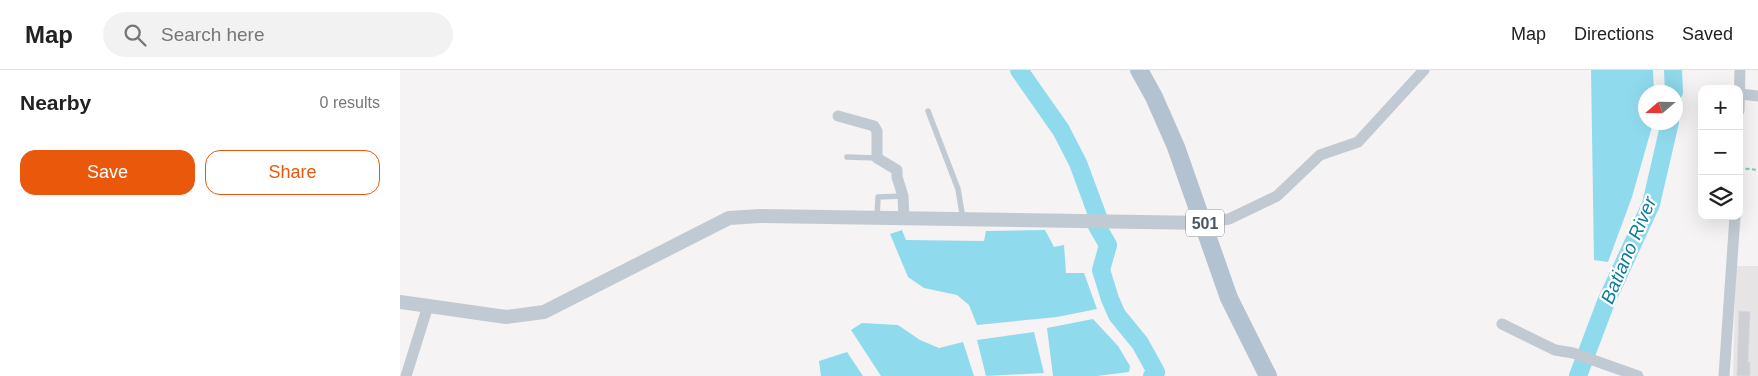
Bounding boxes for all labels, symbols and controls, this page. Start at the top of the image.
search box [103,12,453,57]
text: Map [25,21,73,48]
icon: search [121,21,149,49]
text: Search here [161,24,265,45]
text: Map [1511,24,1546,44]
text: Directions [1574,24,1654,44]
text: Saved [1682,24,1733,44]
north arrow [1638,85,1683,130]
map controls [1698,85,1743,220]
button: + [1698,85,1743,130]
text: Nearby [20,91,91,114]
text: 0 results [320,94,380,111]
button: − [1698,130,1743,175]
button: Save [20,150,195,195]
button: Share [205,150,380,195]
button: layers [1698,175,1743,220]
water label: Batiano River [1597,193,1661,307]
road number: 501 [1186,210,1224,237]

